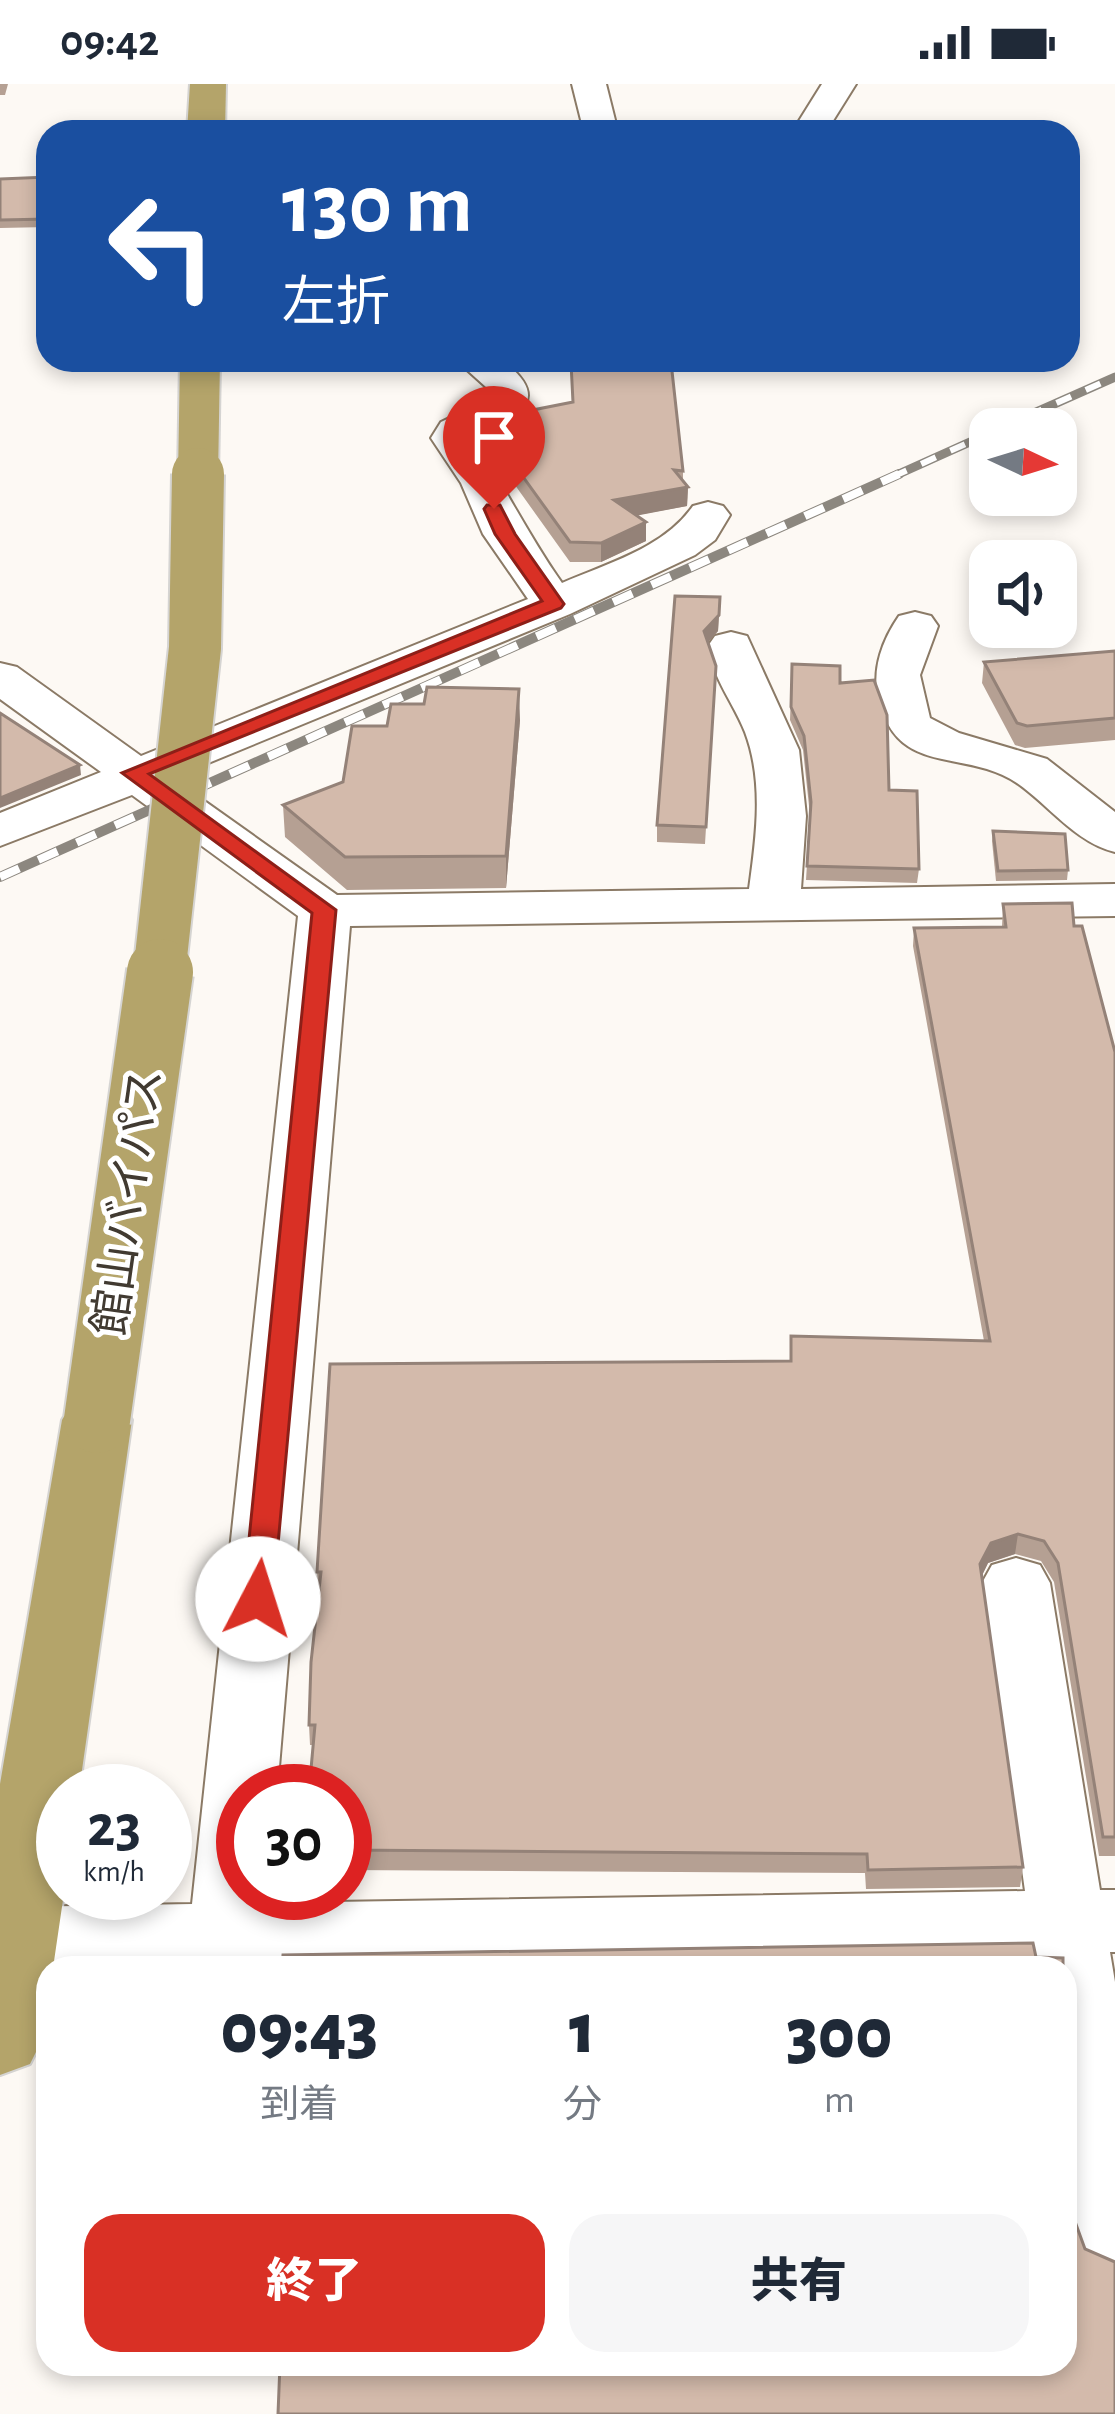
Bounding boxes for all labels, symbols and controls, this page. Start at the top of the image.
text: 09:42 [60,19,159,64]
text: 130 m [282,164,473,248]
icon: left [84,168,240,324]
text: 左折 [282,277,390,331]
pin [443,386,545,509]
icon: arrive [461,404,527,470]
north arrow [969,408,1077,516]
map controls [969,408,1077,648]
button: sound [969,540,1077,648]
street label: 館山バイパス [86,1065,170,1338]
position arrow [195,1536,321,1662]
speed limit sign: 30 [216,1764,372,1920]
text: 23 [87,1797,141,1857]
text: km/h [83,1857,145,1887]
text: 09:43 [221,1994,378,2066]
text: 1 [569,1994,595,2066]
text: 300 [786,1999,892,2071]
text: m [824,2081,855,2120]
text: 到着 [260,2086,338,2125]
text: 分 [563,2086,602,2125]
button: 終了 [84,2214,545,2352]
button: 共有 [569,2214,1029,2352]

